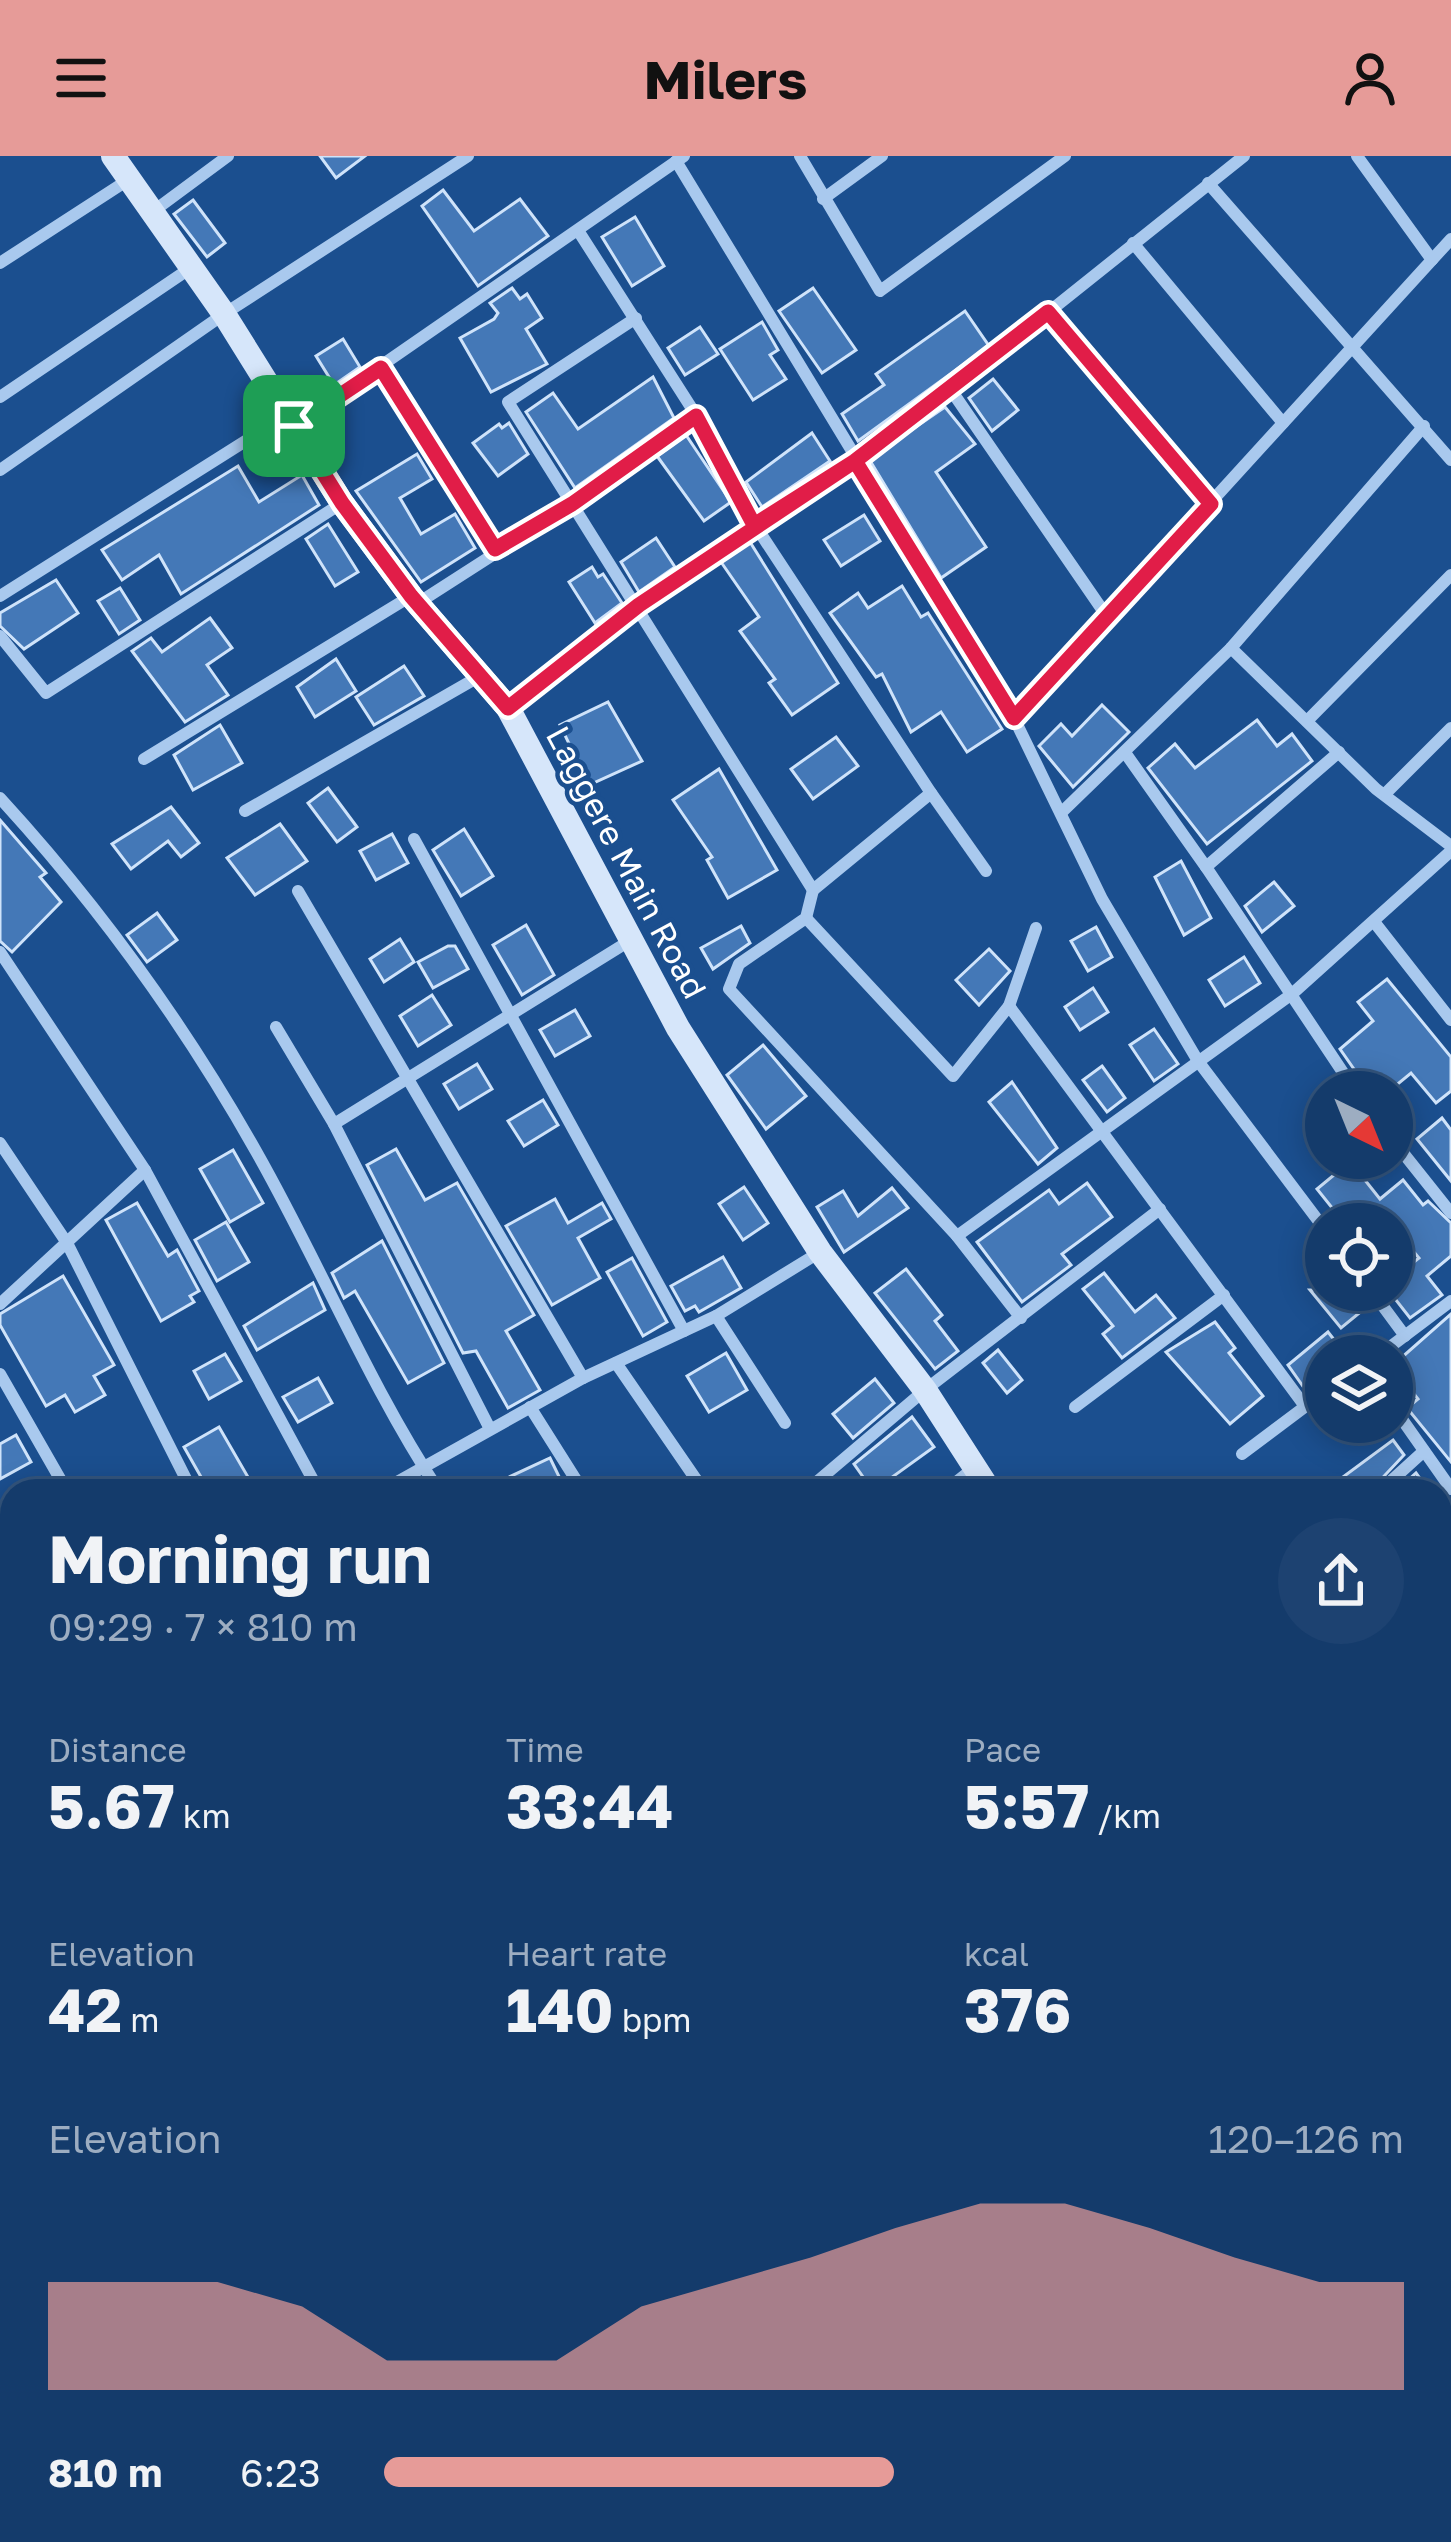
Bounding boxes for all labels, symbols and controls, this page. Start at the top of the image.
icon: menu [48,45,114,111]
icon: person [1337,45,1403,111]
text: Milers [644,46,807,111]
pin [243,375,345,477]
icon: arrive [261,393,327,459]
street label: Laggere Main Road [539,719,715,1005]
north arrow [1305,1071,1413,1179]
map controls [1305,1071,1413,1443]
button: locate [1305,1203,1413,1311]
button: layers [1305,1335,1413,1443]
text: Morning run [48,1518,432,1598]
button: share [1278,1518,1404,1644]
text: 09:29 · 7 × 810 m [48,1603,358,1650]
text: Distance [48,1730,187,1769]
text: Time [506,1730,584,1769]
text: Pace [964,1730,1041,1769]
text: 5.67 [48,1769,175,1841]
text: 33:44 [506,1769,673,1841]
text: 5:57 [964,1769,1089,1841]
text: km [175,1796,231,1835]
text: /km [1089,1796,1161,1835]
text: Elevation [48,1934,195,1973]
text: Heart rate [506,1934,667,1973]
text: kcal [964,1934,1029,1973]
text: 42 [48,1973,122,2045]
text: 140 [506,1973,613,2045]
text: 376 [964,1973,1071,2045]
text: m [122,2000,160,2039]
text: bpm [613,2000,691,2039]
text: Elevation [48,2115,221,2162]
text: 120–126 m [1208,2115,1404,2162]
text: 810 m [48,2449,162,2496]
text: 6:23 [240,2449,321,2496]

